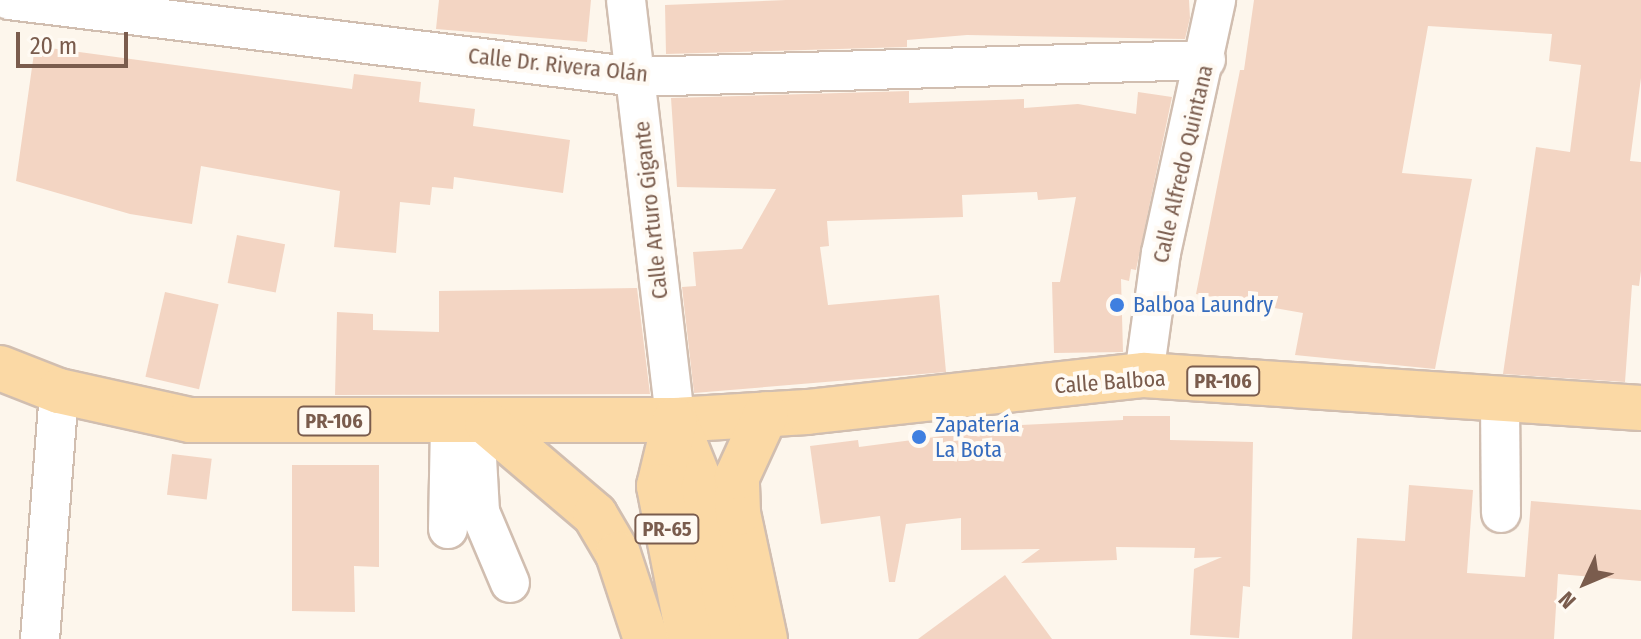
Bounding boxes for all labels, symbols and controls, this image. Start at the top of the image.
scale bar [20,16,132,66]
text: 20 m [30,32,77,60]
street label: Calle Dr. Rivera Olán [467,42,649,88]
street label: Calle Alfredo Quintana [1147,62,1219,266]
street label: Calle Arturo Gigante [629,120,673,300]
place label: Balboa Laundry [1133,292,1273,318]
marker: Balboa Laundry [1108,296,1126,314]
street label: Calle Balboa [1054,365,1166,399]
road number: PR-106 [1185,365,1261,397]
road number: PR-106 [296,405,372,437]
place label: Zapatería La Bota [935,411,1020,462]
marker: Zapatería La Bota [910,428,928,446]
road number: PR-65 [633,513,701,545]
north arrow [1545,543,1625,623]
text: N [1553,586,1582,614]

